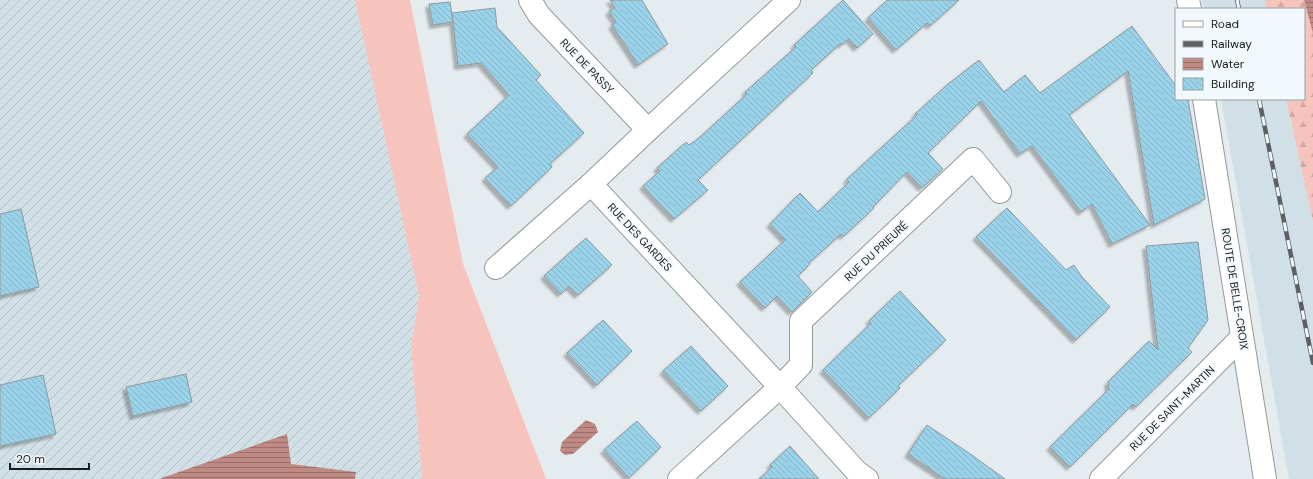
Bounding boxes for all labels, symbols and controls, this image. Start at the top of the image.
legend [1175,8,1305,100]
text: Road [1211,16,1239,32]
street label: RUE DE PASSY [557,36,617,97]
text: Railway [1211,36,1252,52]
text: Water [1211,56,1245,72]
text: Building [1211,76,1255,92]
street label: RUE DES GARDES [605,200,675,274]
street label: RUE DU PRIEURÉ [841,218,911,284]
street label: ROUTE DE BELLE-CROIX [1218,227,1252,351]
street label: RUE DE SAINT-MARTIN [1127,363,1217,453]
scale bar [10,445,89,471]
text: 20 m [16,451,45,467]

